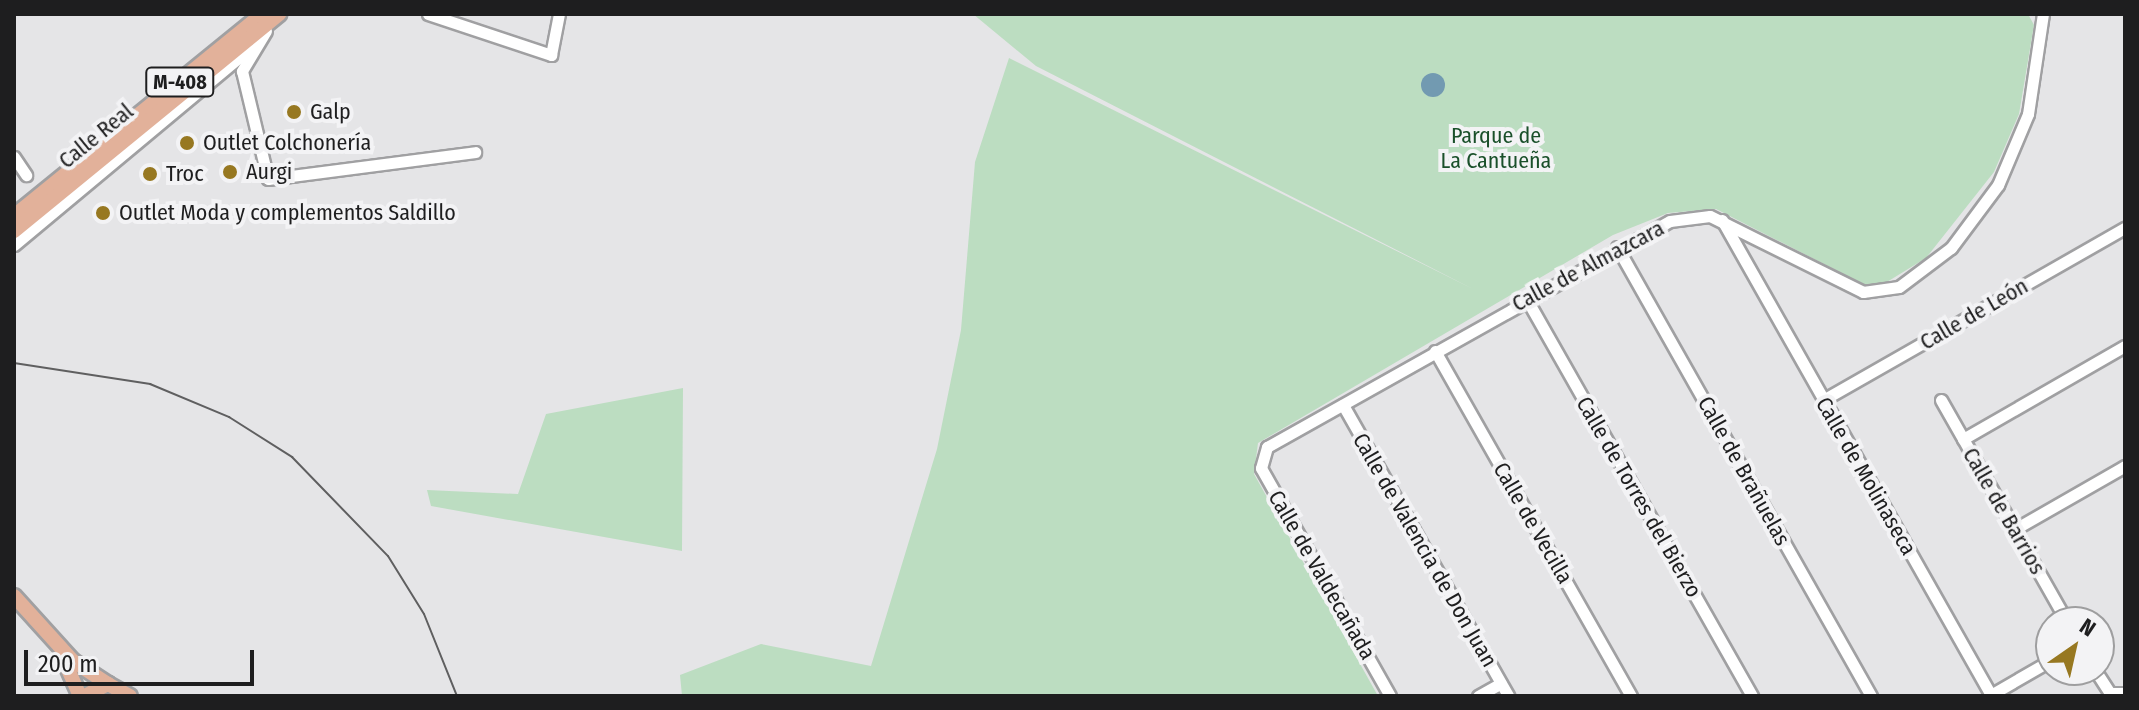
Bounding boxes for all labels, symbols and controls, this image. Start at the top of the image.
road number: M-408 [144,66,216,98]
street label: Calle Real [54,98,138,174]
place label: Galp [310,99,351,125]
marker: Galp [285,103,303,121]
park label: Parque de La Cantueña [1441,122,1551,174]
place label: Outlet Colchonería [203,130,371,156]
marker: Outlet Colchonería [178,134,196,152]
place label: Aurgi [246,159,292,185]
place label: Troc [166,161,204,187]
marker: Aurgi [221,163,239,181]
marker: Troc [141,165,159,183]
place label: Outlet Moda y complementos Saldillo [119,200,456,226]
marker: Outlet Moda y complementos Saldillo [94,204,112,222]
street label: Calle de Almazcara [1508,215,1668,317]
street label: Calle de León [1915,273,2033,355]
street label: Calle de Torres del Bierzo [1571,392,1707,602]
street label: Calle de Brañuelas [1692,392,1796,550]
street label: Calle de Molinaseca [1810,392,1922,560]
street label: Calle de Valencia de Don Juan [1347,428,1503,672]
street label: Calle de Barrios [1957,443,2051,579]
street label: Calle de Vecilla [1488,458,1578,588]
street label: Calle de Valdecañada [1263,486,1381,664]
north arrow [2035,606,2115,686]
text: N [2075,612,2101,642]
scale bar [28,634,258,684]
text: 200 m [38,650,98,678]

